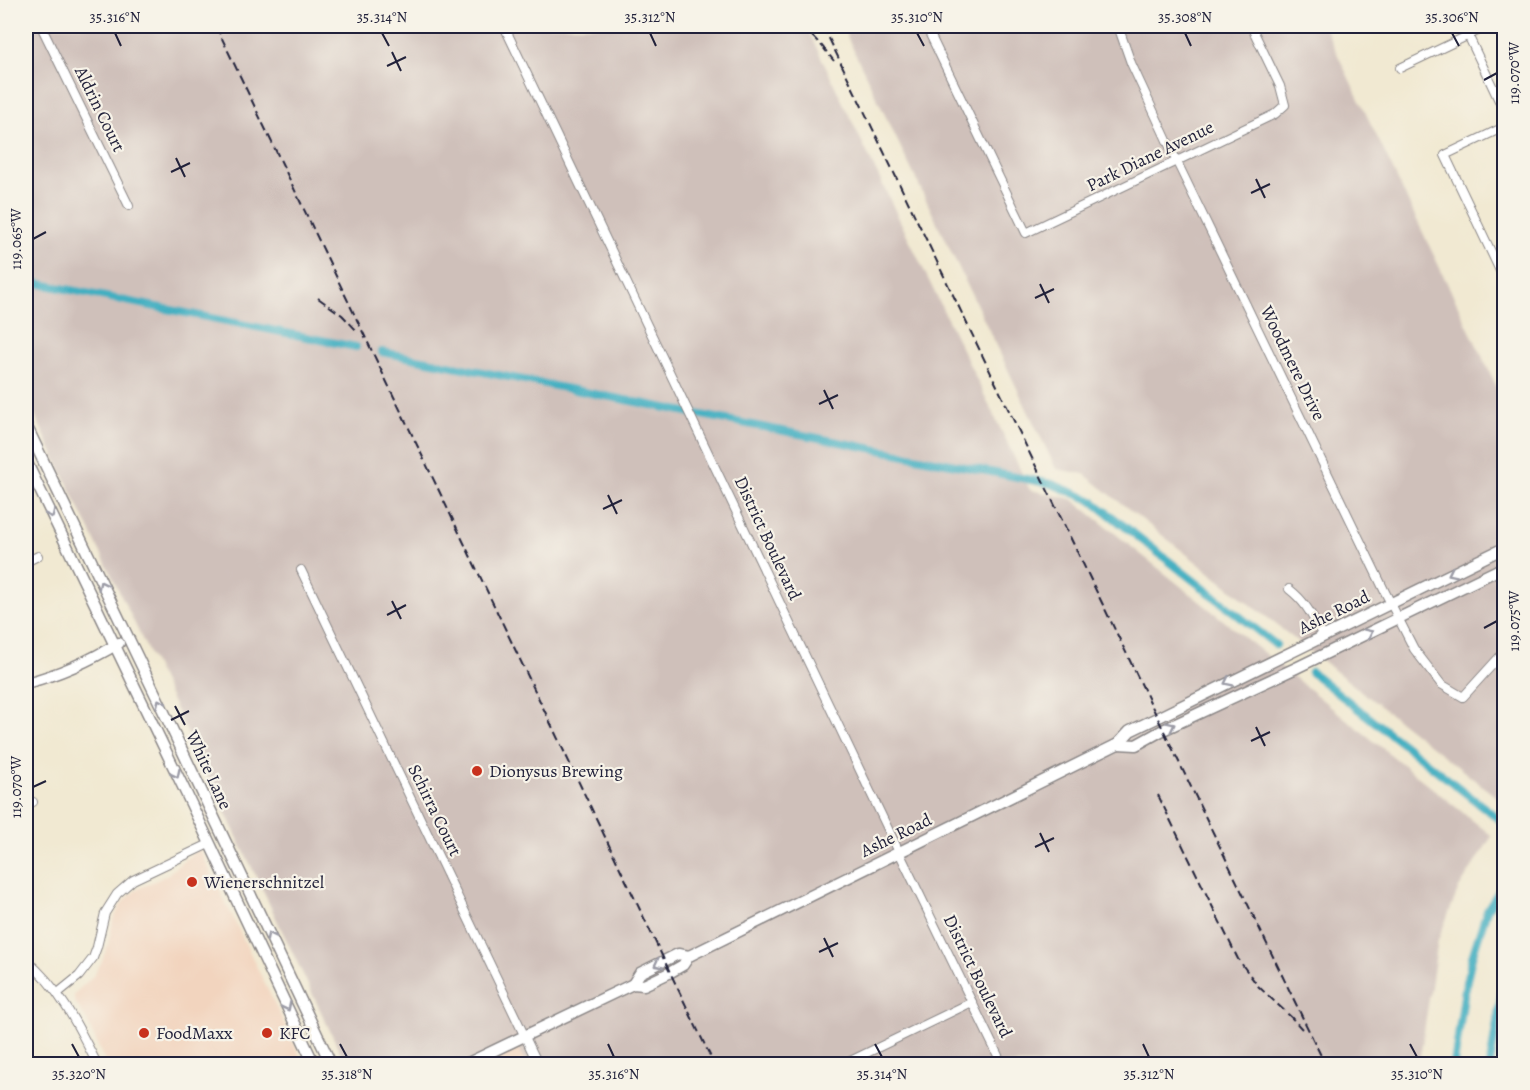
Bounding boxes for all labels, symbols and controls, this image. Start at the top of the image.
text: 35.316°N [90,7,141,27]
text: 35.314°N [357,7,408,27]
text: 35.312°N [624,7,676,27]
text: 35.310°N [891,7,943,27]
text: 35.308°N [1158,7,1212,27]
text: 35.306°N [1425,7,1479,27]
text: 119.070°W [1504,42,1524,104]
street label: Aldrin Court [69,61,131,156]
street label: Park Diane Avenue [1082,115,1218,197]
text: 119.065°W [6,208,26,270]
street label: Woodmere Drive [1254,301,1331,424]
street label: District Boulevard [729,472,807,604]
one-way arrow [43,508,55,519]
one-way arrow [1447,566,1458,578]
one-way arrow [97,580,109,591]
street label: Ashe Road [1293,584,1374,640]
text: 119.075°W [1504,591,1524,651]
one-way arrow [1363,628,1374,640]
one-way arrow [1224,675,1235,687]
one-way arrow [155,698,167,709]
one-way arrow [1165,722,1176,734]
street label: White Lane [180,726,238,813]
text: 119.070°W [6,756,26,818]
place label: Dionysus Brewing [489,759,623,783]
street label: Schirra Court [402,760,468,860]
marker: Dionysus Brewing [470,764,484,778]
one-way arrow [169,767,181,778]
street label: Ashe Road [855,807,936,863]
place label: Wienerschnitzel [203,870,325,894]
marker: Wienerschnitzel [185,875,199,889]
street label: District Boulevard [938,910,1018,1042]
one-way arrow [265,931,277,942]
one-way arrow [654,957,664,968]
one-way arrow [279,1001,291,1012]
place label: FoodMaxx [156,1021,233,1045]
place label: KFC [279,1021,311,1045]
marker: FoodMaxx [137,1026,151,1040]
marker: KFC [260,1026,274,1040]
text: 35.320°N [52,1064,106,1084]
text: 35.318°N [321,1064,373,1084]
text: 35.316°N [589,1064,640,1084]
text: 35.314°N [857,1064,908,1084]
text: 35.312°N [1123,1064,1175,1084]
text: 35.310°N [1391,1064,1443,1084]

